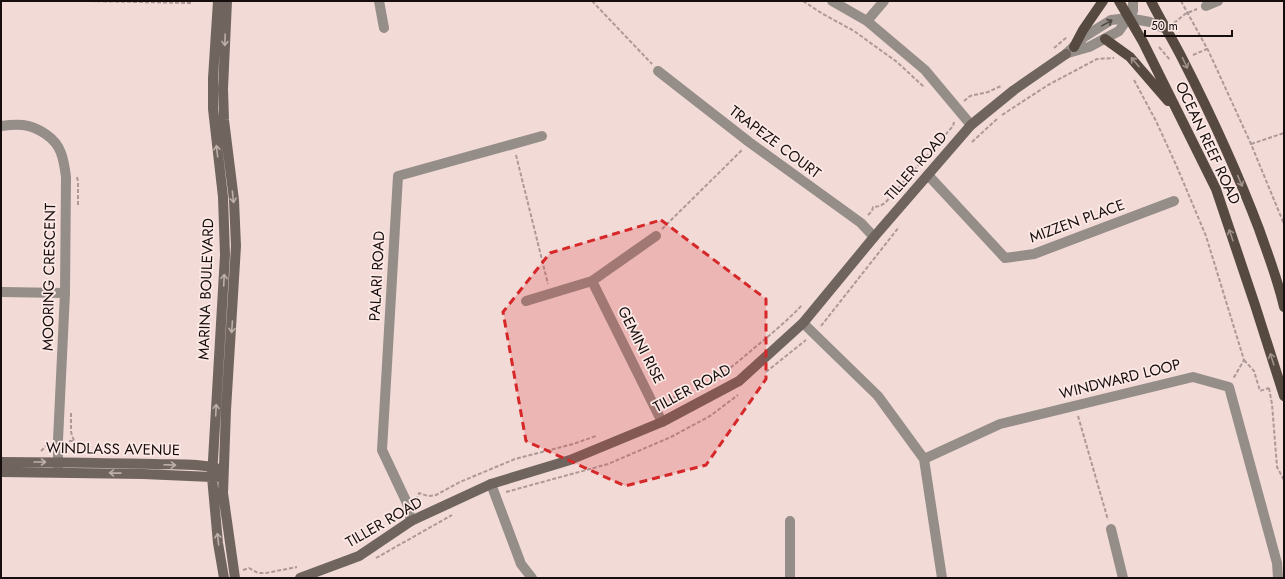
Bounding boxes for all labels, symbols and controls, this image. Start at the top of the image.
scale bar [1145,12,1232,38]
text: 50 m [1151,17,1178,35]
one-way arrow [1100,19,1112,26]
one-way arrow [222,33,229,46]
one-way arrow [1130,57,1139,67]
one-way arrow [1182,57,1189,69]
street label: OCEAN REEF ROAD [1170,78,1246,208]
street label: TRAPEZE COURT [725,100,825,184]
street label: TILLER ROAD [880,127,952,205]
one-way arrow [213,145,221,158]
one-way arrow [1237,174,1244,186]
one-way arrow [229,190,237,203]
street label: MIZZEN PLACE [1026,194,1128,248]
street label: MOORING CRESCENT [37,203,61,351]
street label: MARINA BOULEVARD [193,218,219,360]
street label: PALARI ROAD [364,230,390,322]
one-way arrow [1227,230,1235,242]
one-way arrow [220,274,227,287]
street label: GEMINI RISE [612,303,670,387]
one-way arrow [228,320,235,333]
street label: WINDWARD LOOP [1057,353,1183,405]
one-way arrow [1268,353,1275,366]
street label: TILLER ROAD [649,358,735,418]
one-way arrow [212,404,220,417]
street label: WINDLASS AVENUE [46,437,180,461]
one-way arrow [33,458,46,466]
one-way arrow [163,461,176,469]
one-way arrow [109,470,122,477]
street label: TILLER ROAD [342,491,426,553]
one-way arrow [214,533,222,546]

